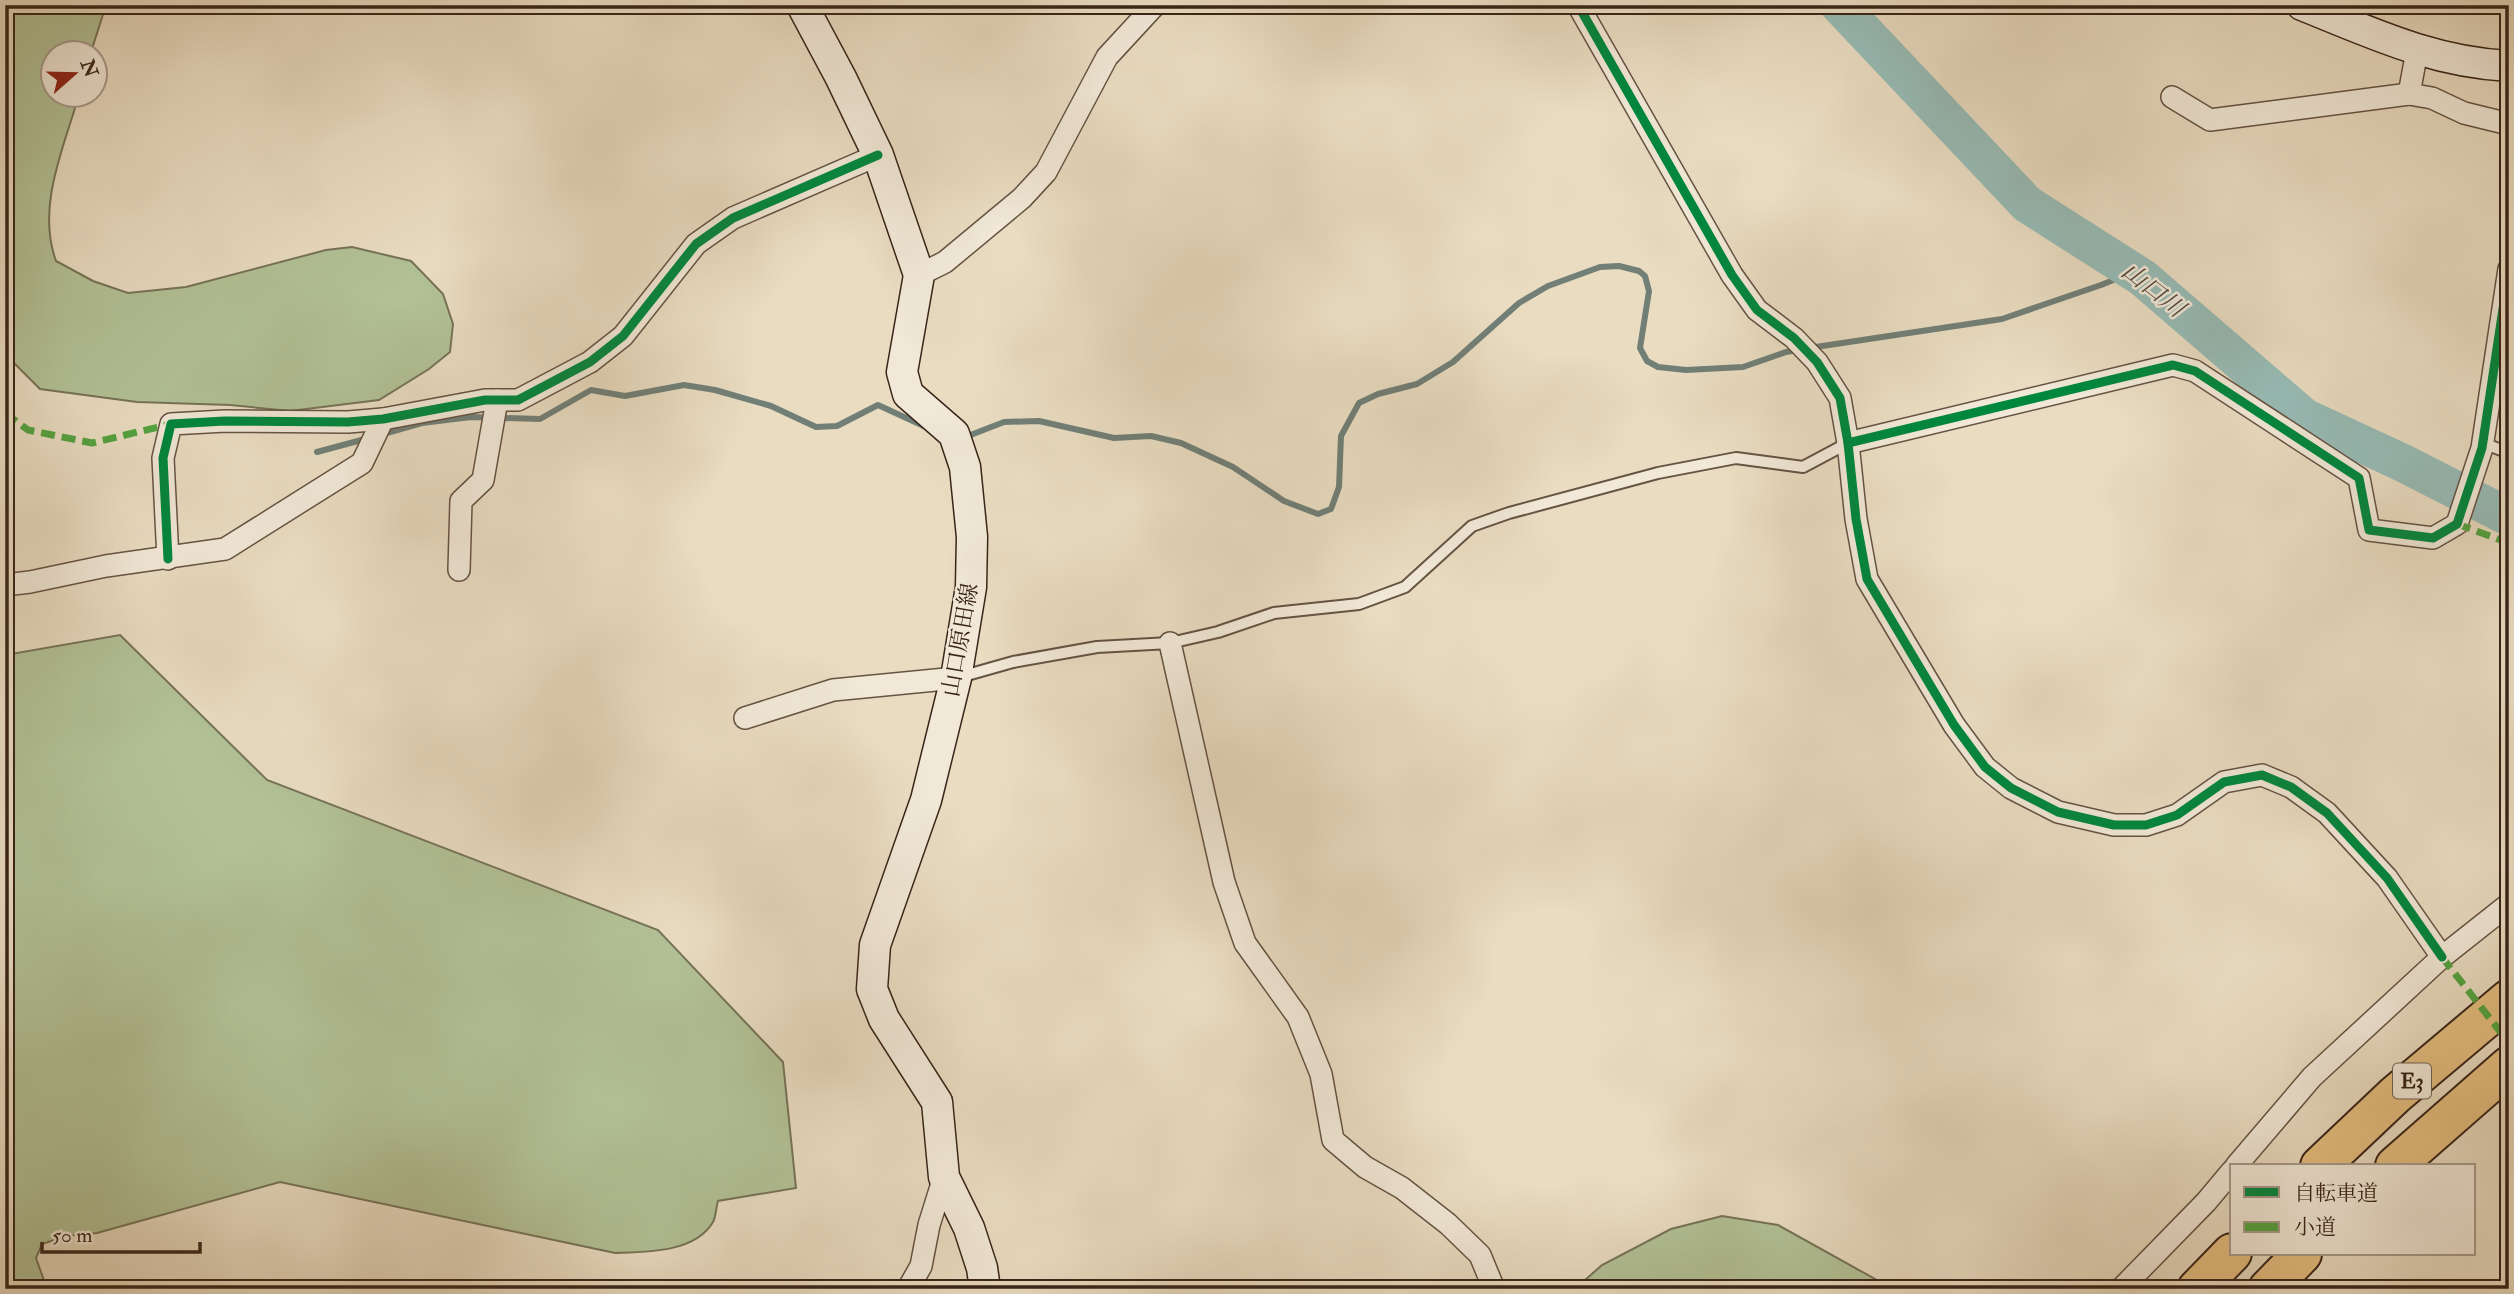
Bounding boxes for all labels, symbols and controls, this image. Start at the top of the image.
north arrow [38,38,108,108]
text: N [75,55,104,82]
water label: 山口川 [2115,256,2193,326]
street label: 山口原田線 [936,581,984,699]
road number: E3 [2393,1064,2431,1098]
legend [2230,1164,2476,1256]
text: 自転車道 [2294,1180,2378,1207]
scale bar [42,1210,200,1254]
text: 小道 [2294,1214,2336,1241]
text: 50 m [52,1222,93,1249]

